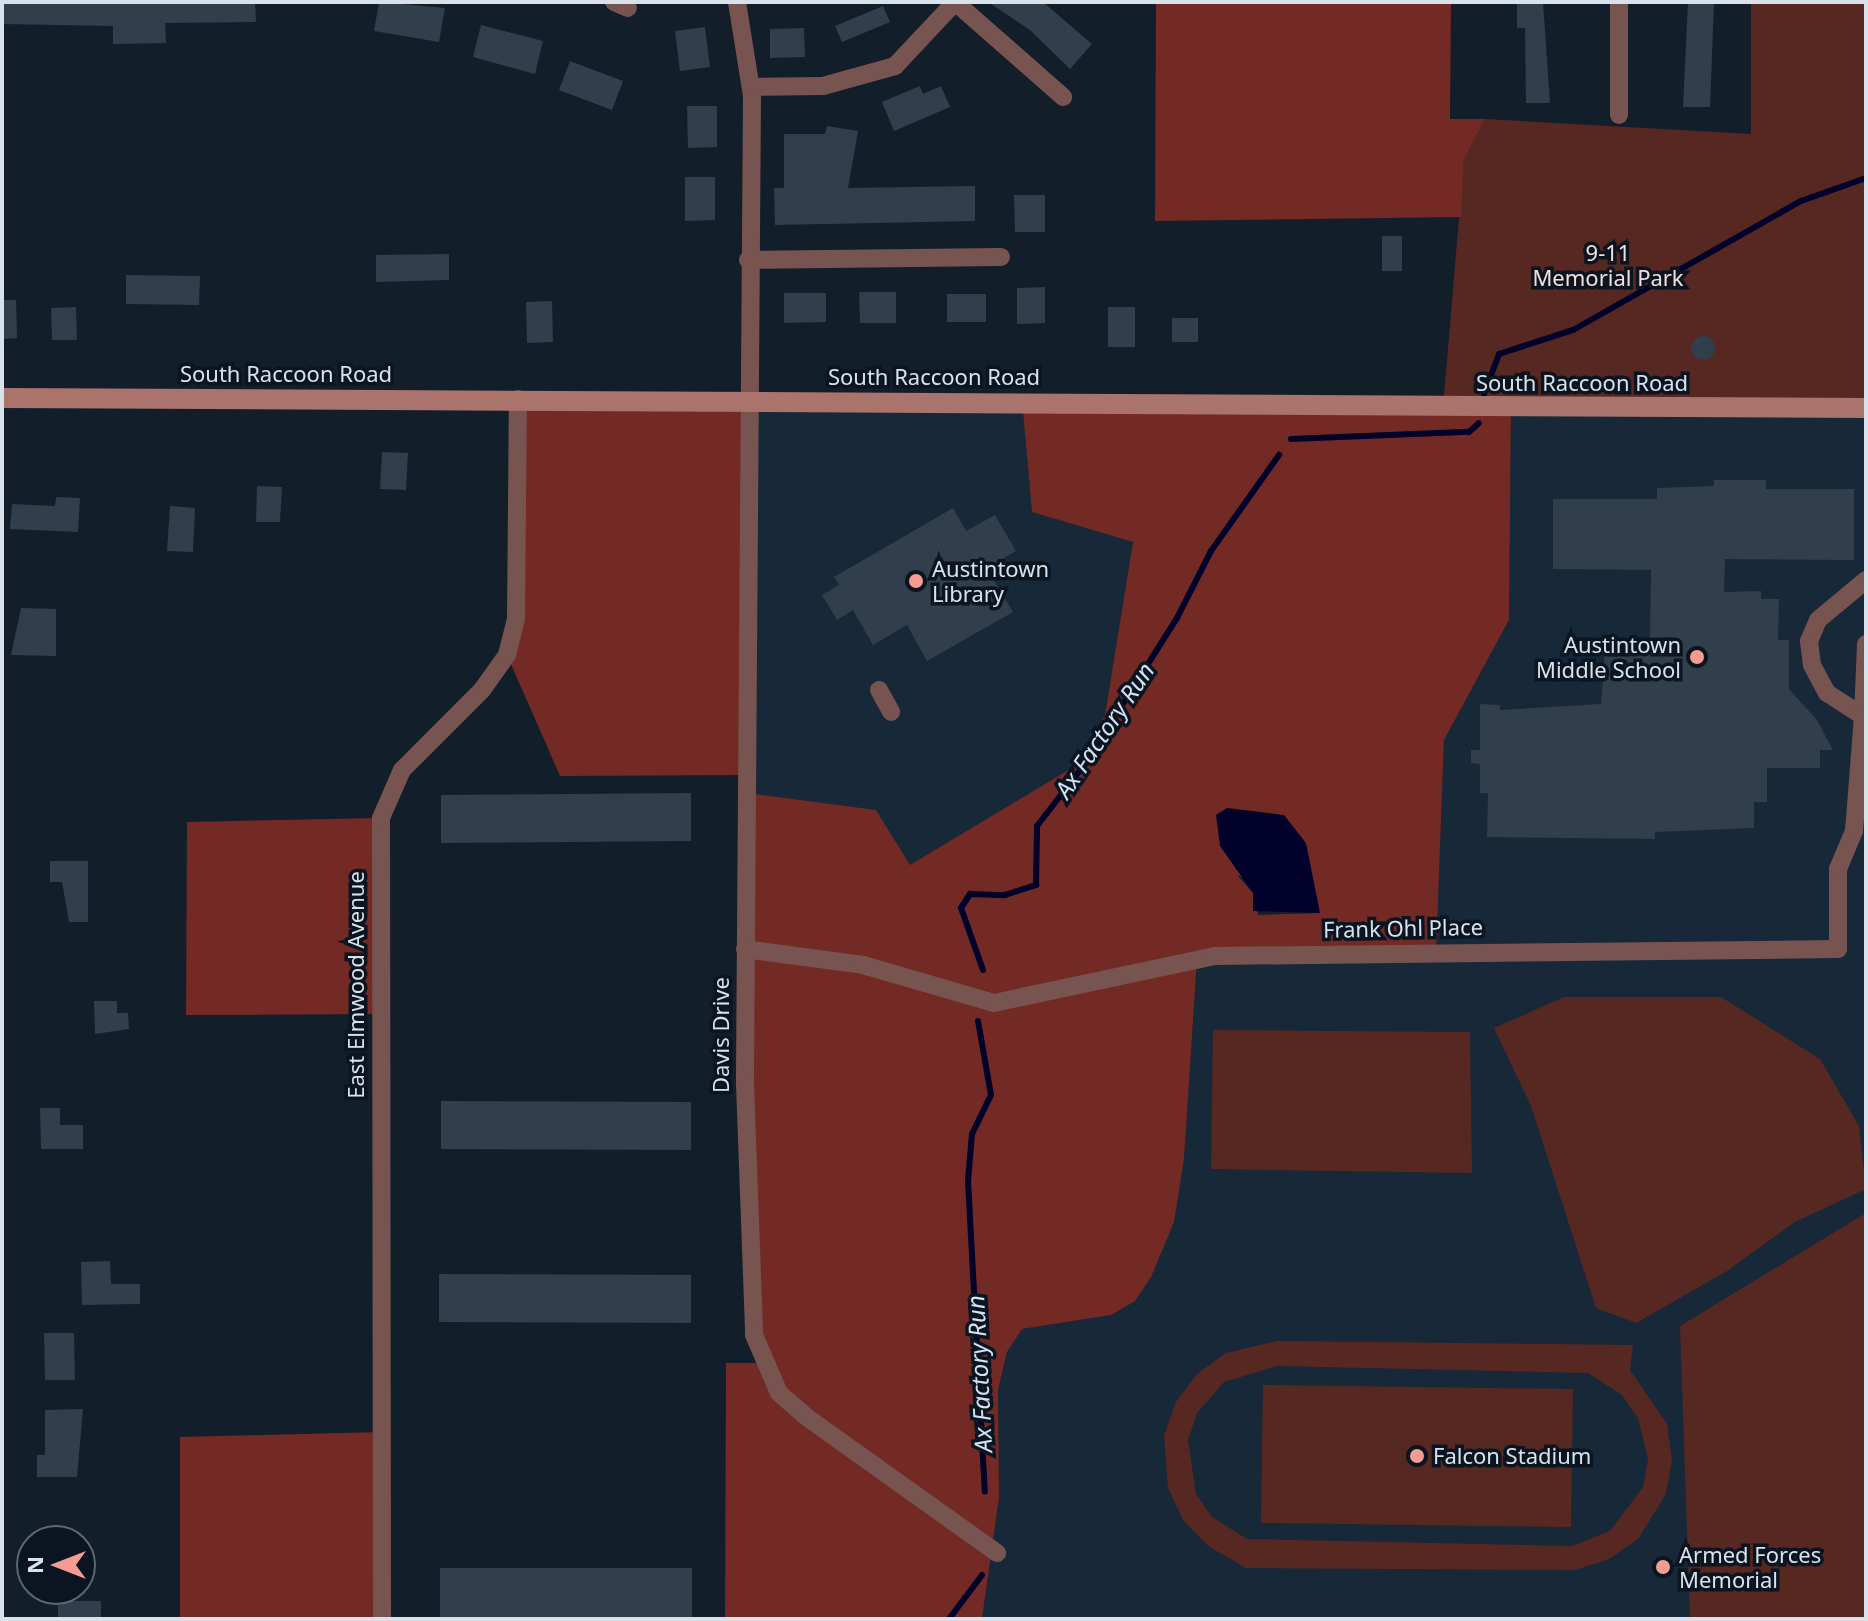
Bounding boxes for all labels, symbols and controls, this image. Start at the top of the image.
park label: 9-11 Memorial Park [1532,239,1684,290]
street label: South Raccoon Road [180,361,392,387]
street label: South Raccoon Road [828,364,1040,390]
street label: South Raccoon Road [1476,370,1688,396]
place label: Austintown Library [932,555,1049,606]
marker: Austintown Library [907,572,925,590]
place label: Austintown Middle School [1536,631,1681,682]
marker: Austintown Middle School [1688,648,1706,666]
water label: Ax Factory Run [1048,657,1160,803]
street label: East Elmwood Avenue [343,871,369,1099]
street label: Frank Ohl Place [1323,913,1483,943]
street label: Davis Drive [708,977,734,1093]
water label: Ax Factory Run [961,1295,997,1453]
place label: Falcon Stadium [1433,1443,1591,1469]
marker: Falcon Stadium [1408,1447,1426,1465]
north arrow [16,1525,96,1605]
place label: Armed Forces Memorial [1679,1541,1821,1592]
text: N [19,1556,49,1574]
marker: Armed Forces Memorial [1654,1558,1672,1576]

